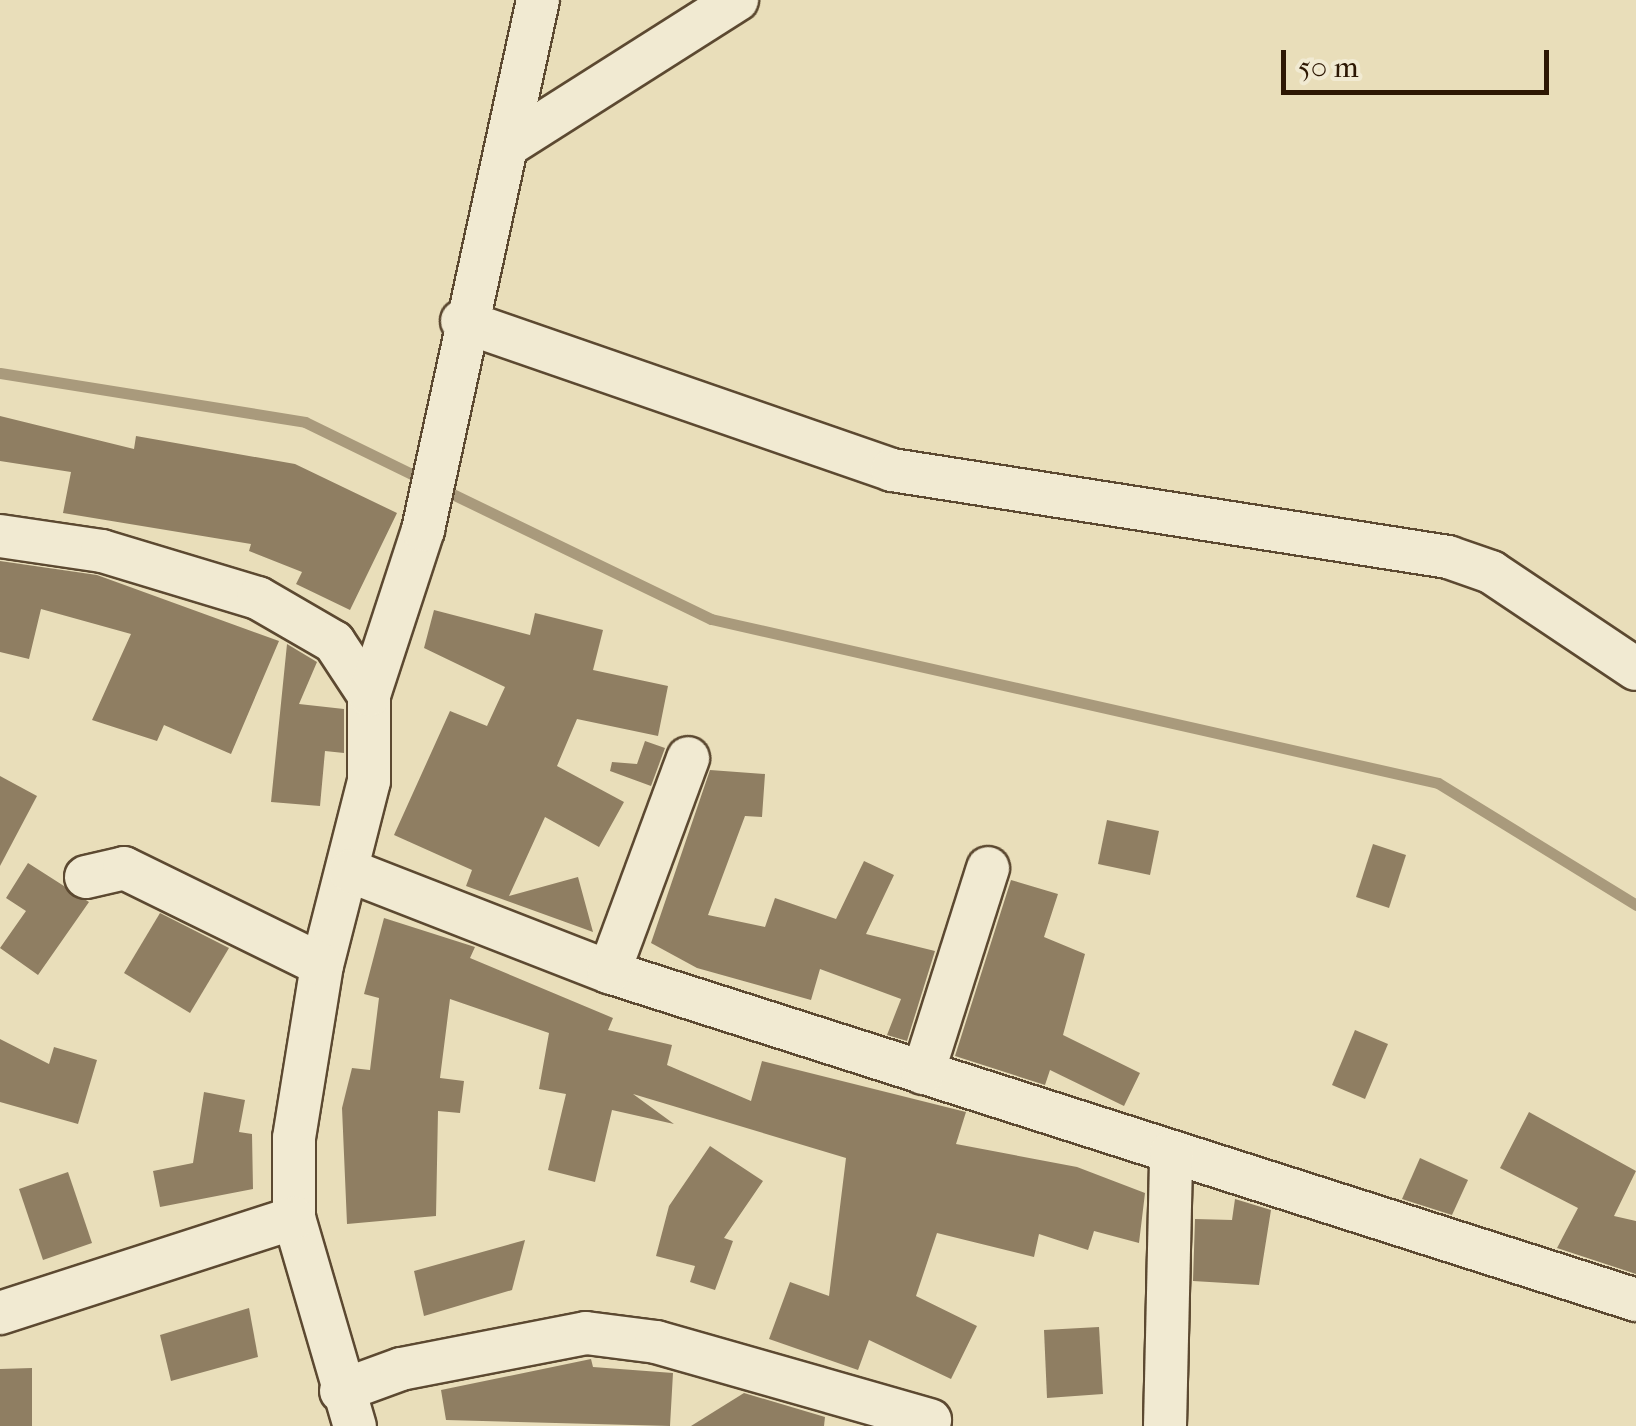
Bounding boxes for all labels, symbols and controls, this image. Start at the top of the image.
scale bar [1286,30,1554,92]
text: 50 m [1298,50,1359,85]

